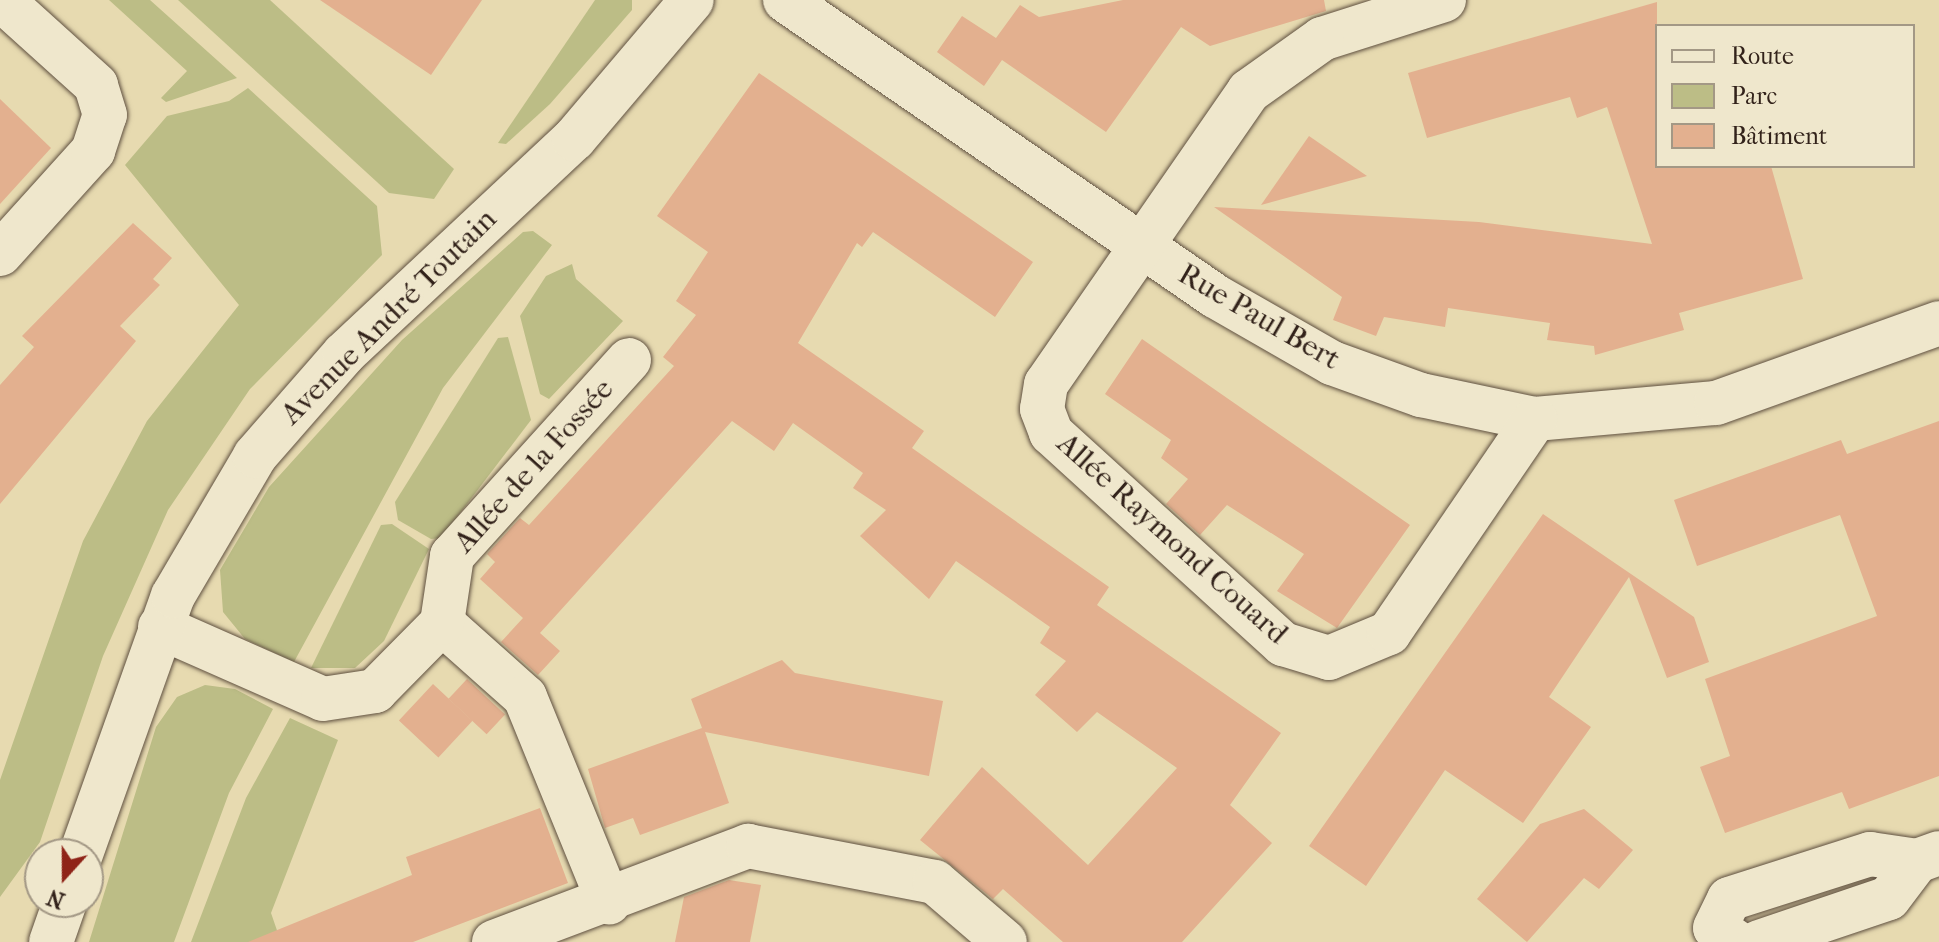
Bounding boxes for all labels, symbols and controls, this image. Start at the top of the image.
legend [1655,24,1915,168]
text: Route [1731,42,1794,70]
text: Parc [1731,82,1777,110]
text: Bâtiment [1731,122,1827,150]
street label: Avenue André Toutain [274,202,504,432]
street label: Rue Paul Bert [1172,256,1346,378]
street label: Allée de la Fossée [447,372,621,560]
street label: Allée Raymond Couard [1049,426,1295,652]
north arrow [24,838,104,918]
text: N [44,883,69,914]

